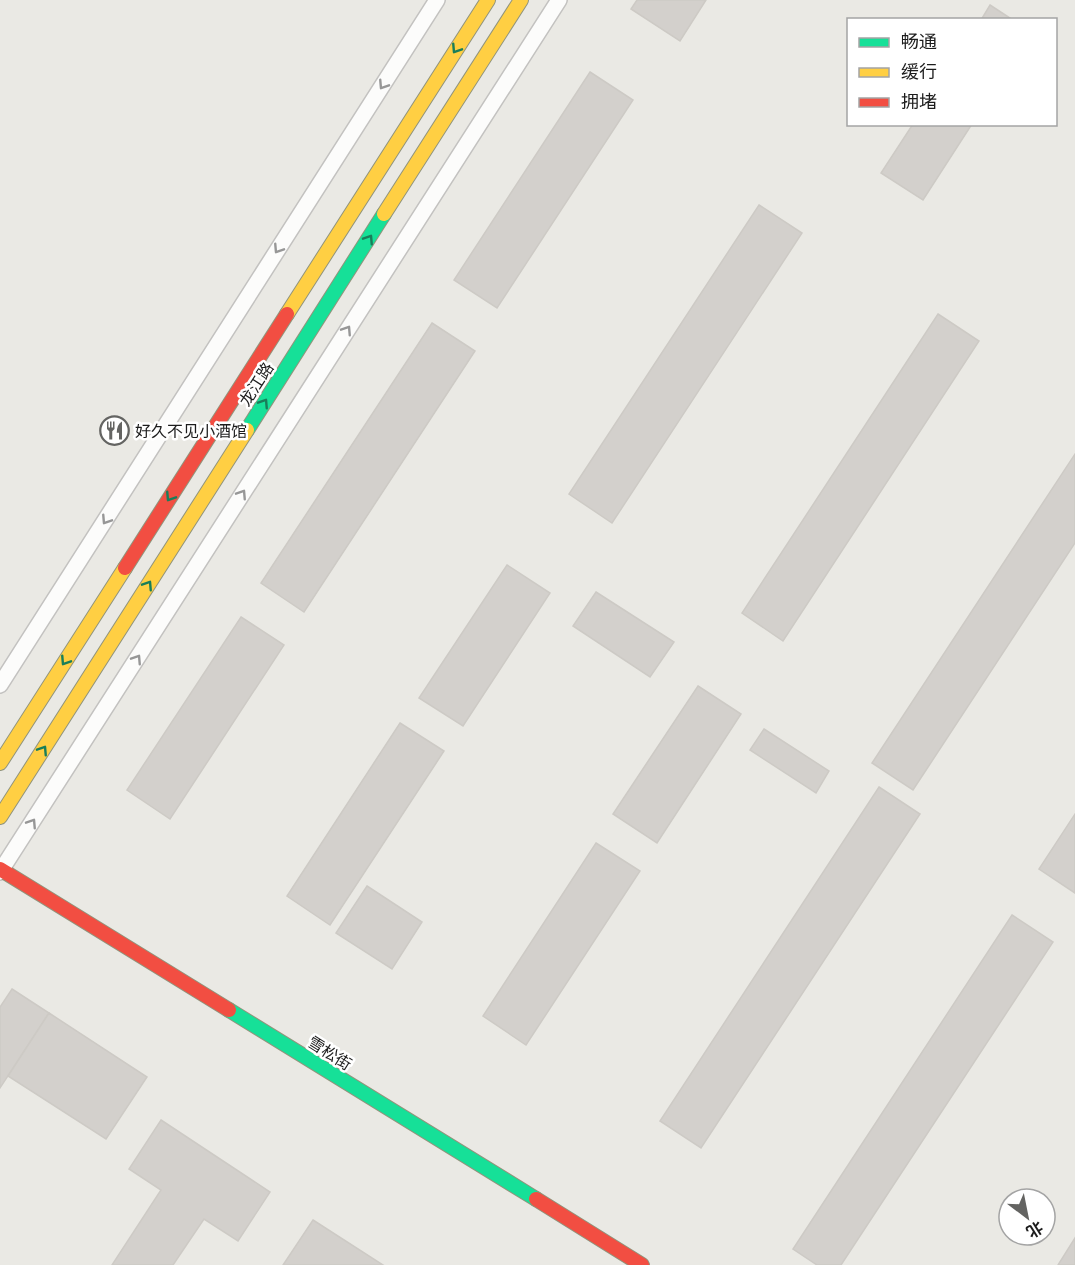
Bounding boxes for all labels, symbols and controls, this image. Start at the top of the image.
legend [847,18,1057,126]
text: 畅通 [901,31,937,52]
one-way arrow [452,43,464,53]
text: 缓行 [901,61,937,82]
one-way arrow [379,79,391,89]
text: 拥堵 [901,91,937,112]
one-way arrow [361,235,373,245]
one-way arrow [274,243,286,253]
one-way arrow [340,326,352,336]
street label: 龙江路 [235,359,277,410]
one-way arrow [256,399,268,409]
restaurant icon: 好久不见小酒馆 [98,415,130,447]
place label: 好久不见小酒馆 [135,422,247,441]
one-way arrow [235,490,246,501]
one-way arrow [166,491,178,501]
one-way arrow [102,513,113,524]
one-way arrow [140,581,152,591]
one-way arrow [130,654,141,665]
one-way arrow [61,655,73,665]
one-way arrow [35,745,46,756]
one-way arrow [24,818,35,829]
street label: 雪松街 [304,1033,355,1074]
north arrow [997,1187,1057,1247]
text: 北 [1023,1217,1047,1242]

